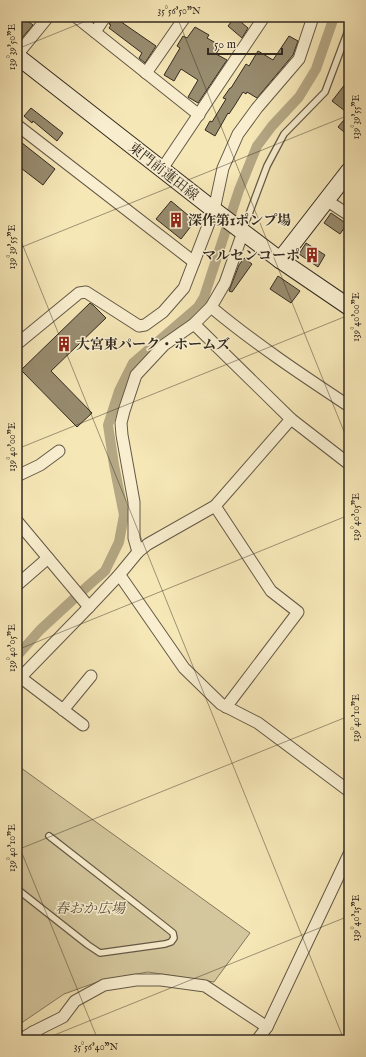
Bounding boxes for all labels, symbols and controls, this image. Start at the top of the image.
text: 35°56'50"N [157,5,201,18]
text: 139°39'50"E [6,24,19,70]
scale bar [208,30,282,56]
text: 50 m [214,37,236,52]
text: 139°39'55"E [350,94,363,140]
street label: 東門前蓮田線 [125,139,202,205]
building icon: 深作第1ポンプ場 [167,211,185,229]
place label: 深作第1ポンプ場 [188,212,291,230]
text: 139°39'55"E [6,224,19,270]
building icon: マルセンコーポ [303,246,321,264]
place label: マルセンコーポ [202,247,300,265]
text: 139°40'00"E [350,292,363,342]
building icon: 大宮東パーク・ホームズ [55,335,73,353]
place label: 大宮東パーク・ホームズ [76,336,230,354]
text: 139°40'00"E [6,422,19,472]
text: 139°40'05"E [350,493,363,541]
text: 139°40'05"E [6,624,19,672]
text: 139°40'10"E [350,694,363,742]
text: 139°40'10"E [6,824,19,872]
text: 139°40'15"E [350,895,363,941]
park label: 春おか広場 [55,900,127,918]
text: 35°56'40"N [74,1041,119,1054]

